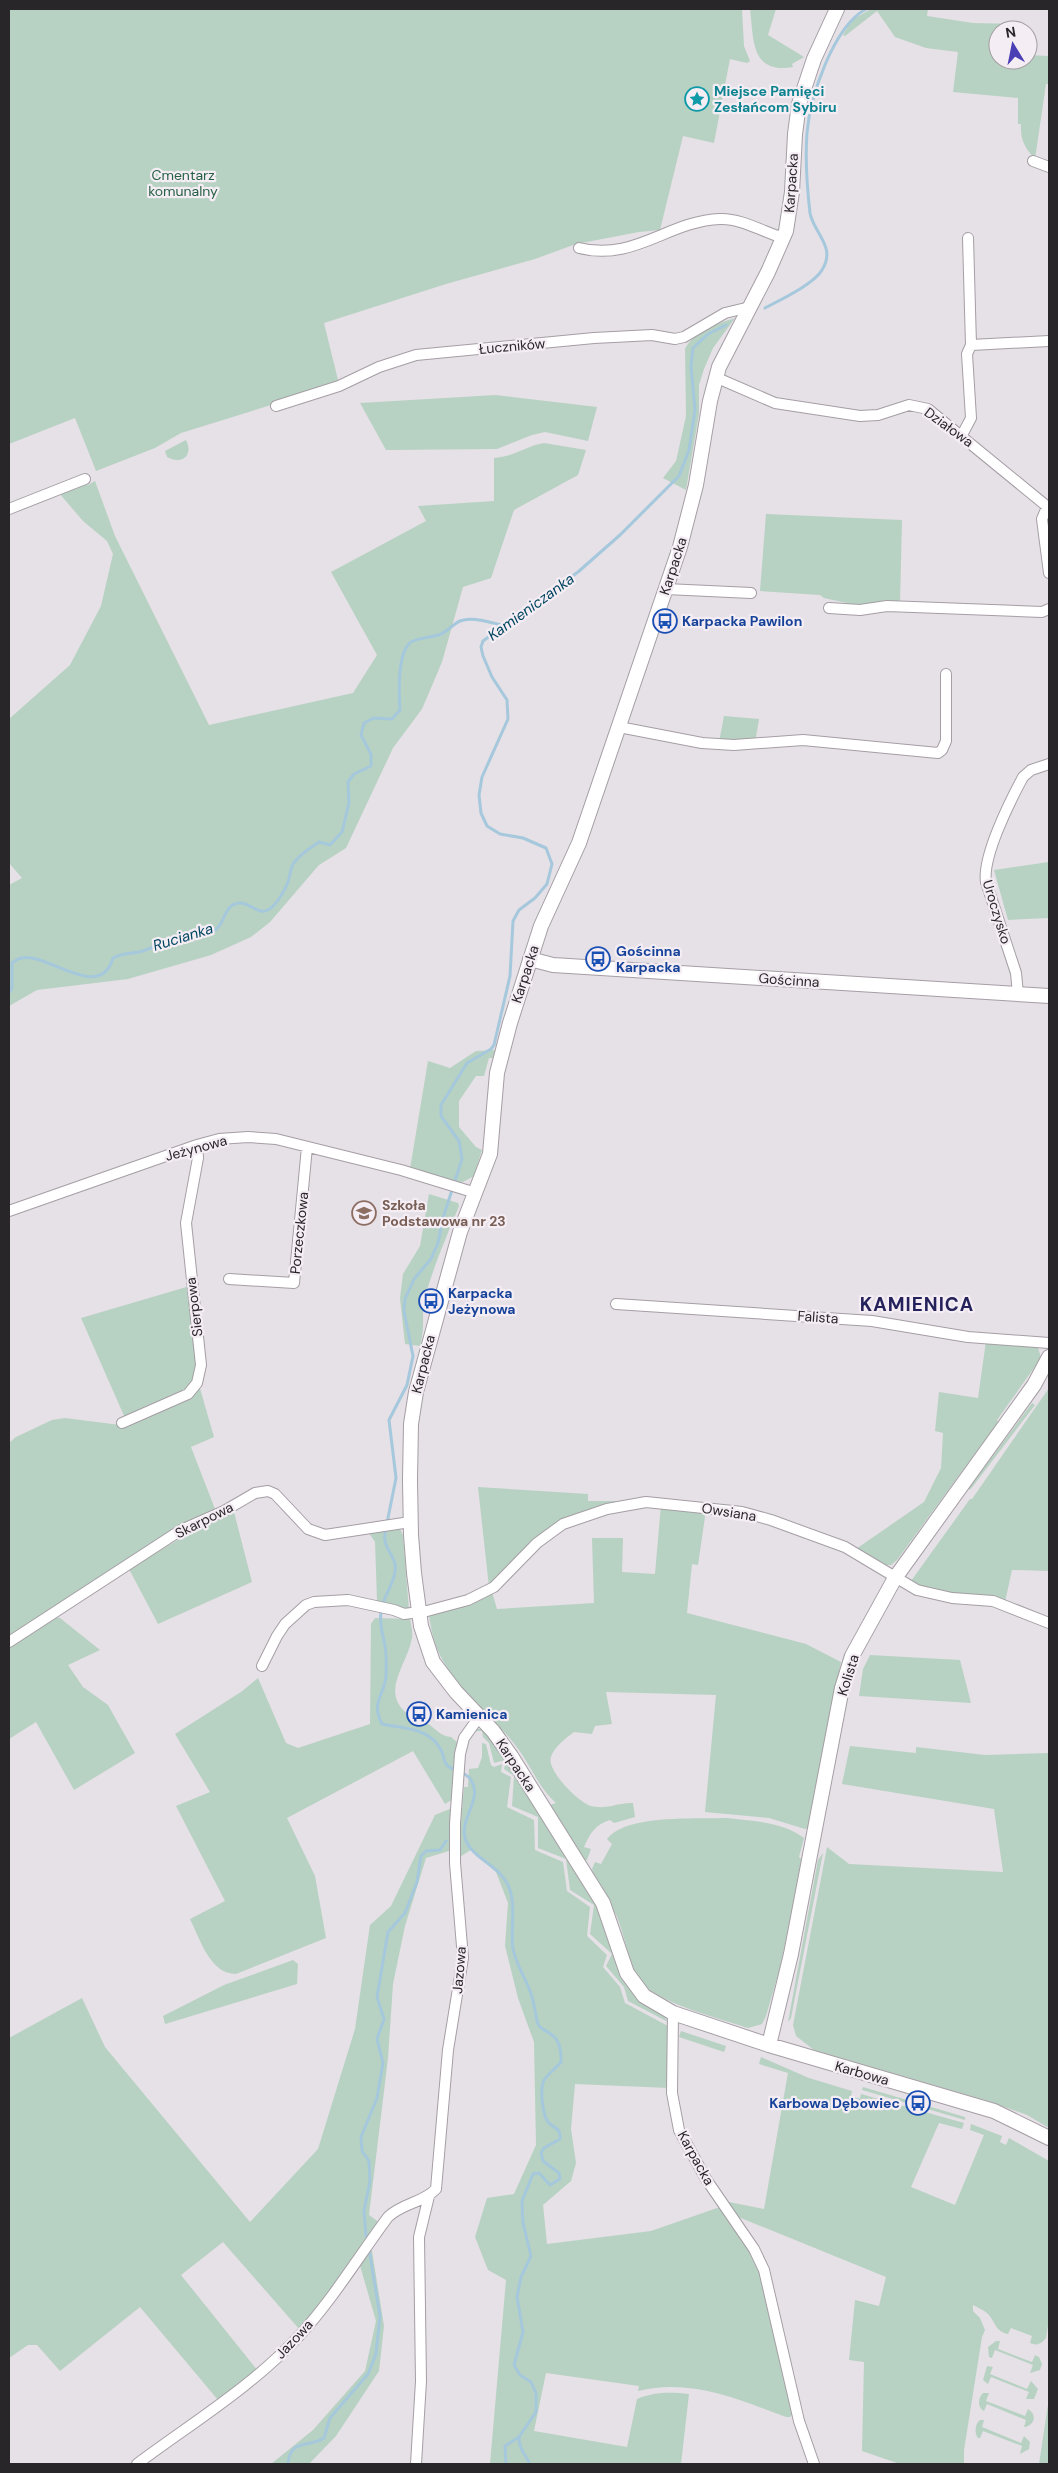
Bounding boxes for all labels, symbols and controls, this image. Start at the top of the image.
north arrow [988,20,1038,70]
text: N [1004,22,1017,42]
place label: Miejsce Pamięci Zesłańcom Sybiru [714,82,837,116]
place icon: Miejsce Pamięci Zesłańcom Sybiru [684,86,710,112]
street label: Karpacka [780,153,802,213]
park label: Cmentarz komunalny [148,166,218,200]
street label: Łuczników [478,334,546,358]
street label: Działowa [921,403,977,451]
street label: Karpacka [655,535,691,597]
water label: Kamieniczanka [484,569,578,645]
bus stop icon: Karpacka Pawilon [652,608,678,634]
place label: Karpacka Pawilon [682,612,802,630]
street label: Uroczysko [979,878,1015,946]
water label: Rucianka [150,918,216,956]
place label: Gościnna Karpacka [616,942,681,976]
street label: Karpacka [507,943,543,1005]
bus stop icon: Gościnna Karpacka [585,946,611,972]
street label: Gościnna [758,969,820,991]
street label: Jeżynowa [163,1131,229,1165]
street label: Porzeczkowa [286,1191,312,1275]
place label: Szkoła Podstawowa nr 23 [382,1196,506,1230]
school or university icon: Szkoła Podstawowa nr 23 [351,1200,377,1226]
street label: Sierpowa [181,1276,207,1338]
place label: Karpacka Jeżynowa [448,1284,516,1318]
bus stop icon: Karpacka Jeżynowa [418,1288,444,1314]
district label: KAMIENICA [860,1292,974,1317]
street label: Falista [797,1307,839,1327]
street label: Karpacka [407,1333,439,1395]
street label: Skarpowa [172,1498,236,1542]
street label: Owsiana [700,1499,758,1525]
street label: Kolista [833,1652,863,1698]
bus stop icon: Kamienica [406,1701,432,1727]
place label: Kamienica [436,1705,507,1723]
street label: Karpacka [492,1735,540,1795]
street label: Jazowa [448,1946,470,1994]
street label: Karbowa [833,2057,891,2089]
bus stop icon: Karbowa Dębowiec [905,2090,931,2116]
place label: Karbowa Dębowiec [769,2094,900,2112]
street label: Karpacka [674,2128,718,2188]
street label: Jazowa [271,2316,317,2362]

